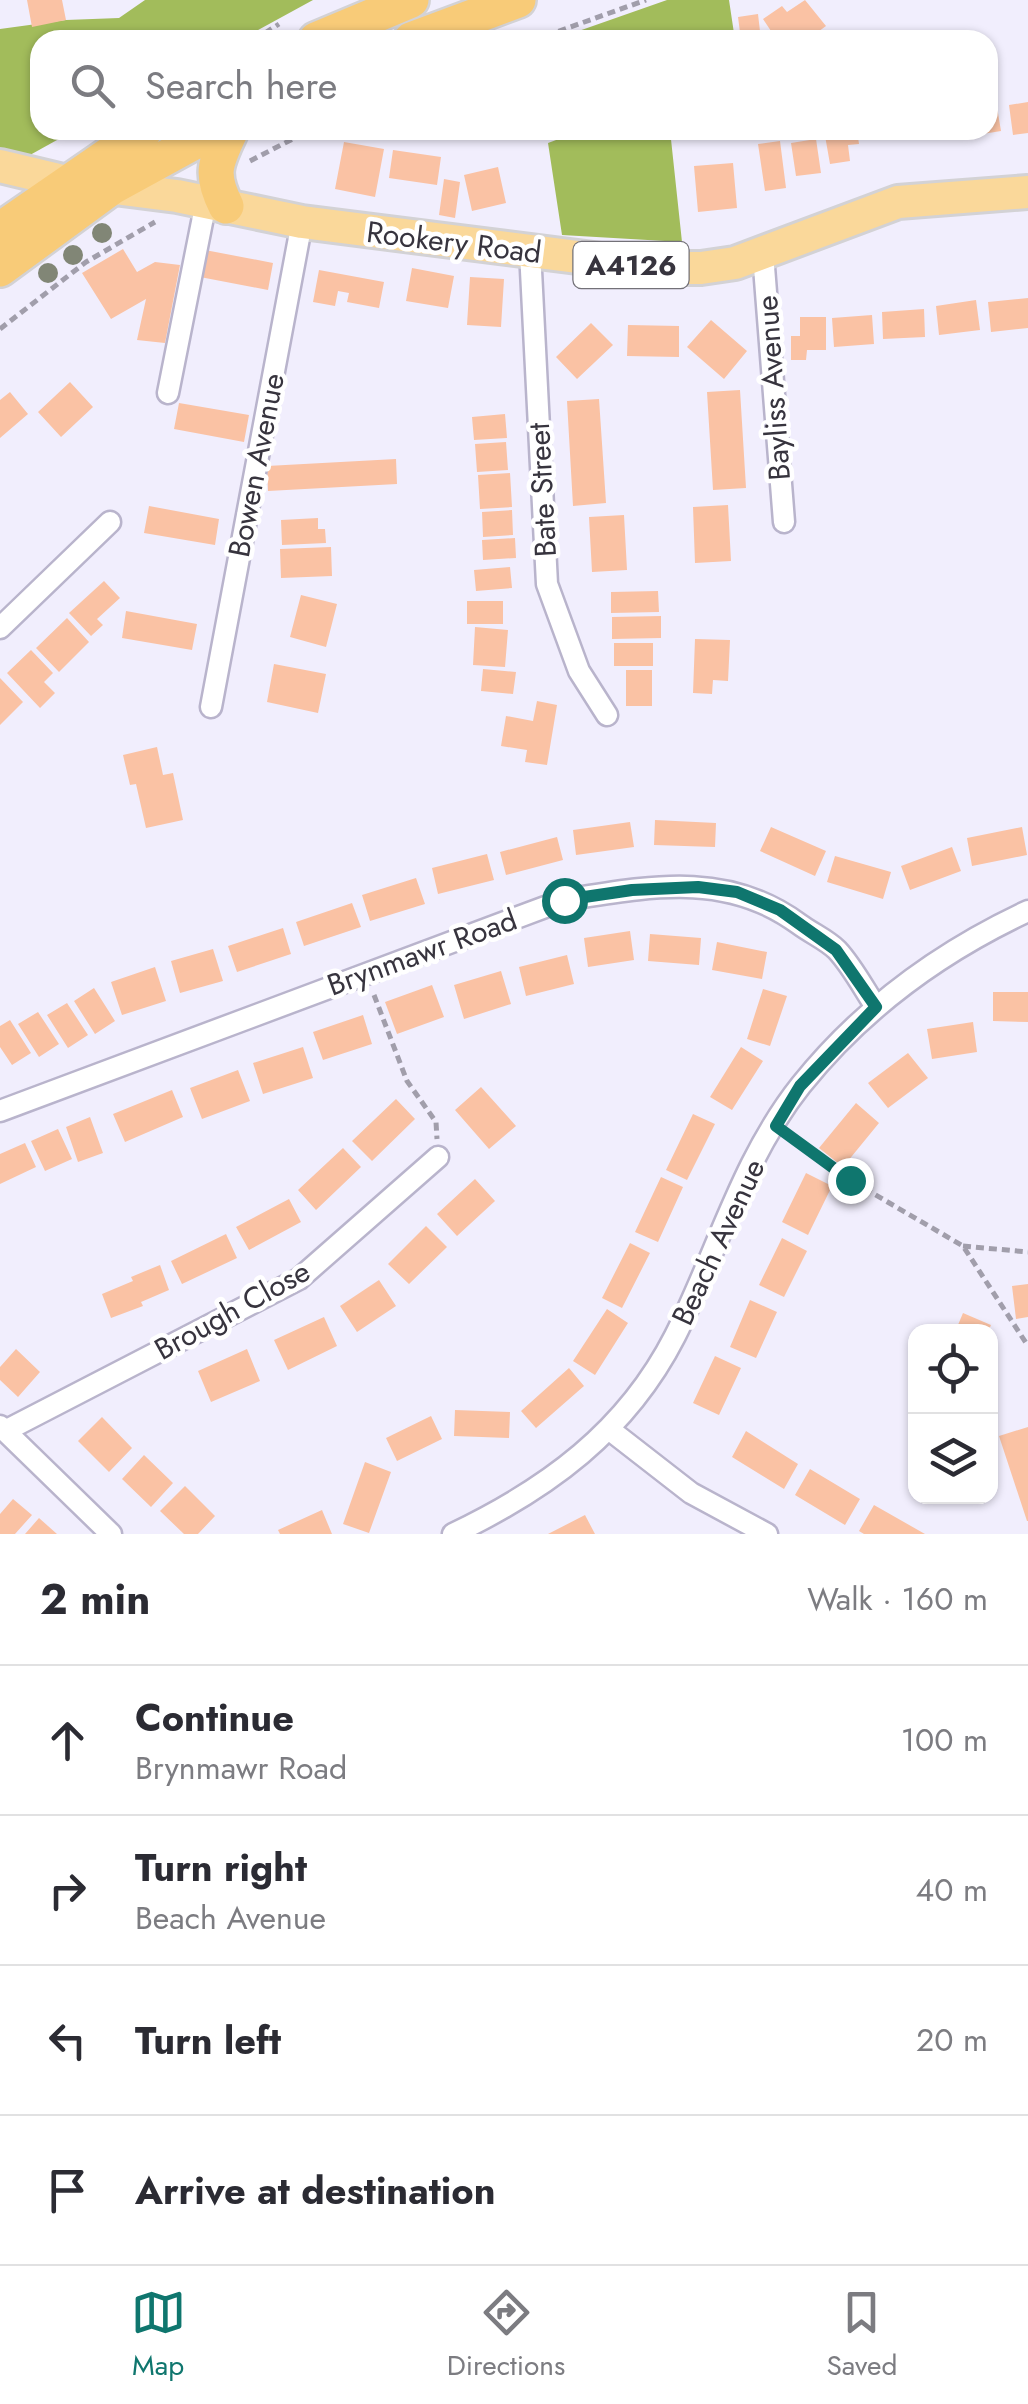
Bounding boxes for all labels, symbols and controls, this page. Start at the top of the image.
search box [30,30,998,140]
icon: search [65,58,120,113]
text: Search here [145,58,337,113]
street label: Rookery Road [364,210,544,274]
road number: A4126 [574,242,688,288]
street label: Bayliss Avenue [745,294,801,482]
street label: Bowen Avenue [217,369,295,561]
street label: Bate Street [517,421,567,558]
route start [542,878,588,924]
street label: Brynmawr Road [321,898,523,1006]
street label: Beach Avenue [661,1152,775,1332]
route end [828,1158,874,1204]
street label: Brough Close [146,1250,318,1370]
map controls [908,1324,998,1504]
button: locate [908,1324,998,1414]
button: layers [908,1414,998,1504]
text: 2 min [40,1569,150,1630]
text: Walk · 160 m [807,1576,988,1622]
text: Continue [135,1690,294,1745]
icon: ahead [40,1713,95,1768]
text: 100 m [901,1717,988,1763]
text: Brynmawr Road [135,1745,347,1791]
text: Turn right [135,1840,307,1895]
icon: right [40,1863,95,1918]
text: 40 m [916,1867,988,1913]
text: Beach Avenue [135,1895,326,1941]
icon: left [40,2013,95,2068]
text: Turn left [135,2013,281,2068]
text: 20 m [916,2017,988,2063]
icon: arrive [40,2163,95,2218]
text: Arrive at destination [135,2163,496,2218]
tab: Map [131,2285,186,2386]
tab: Directions [447,2285,565,2386]
tab: Saved [826,2285,897,2386]

